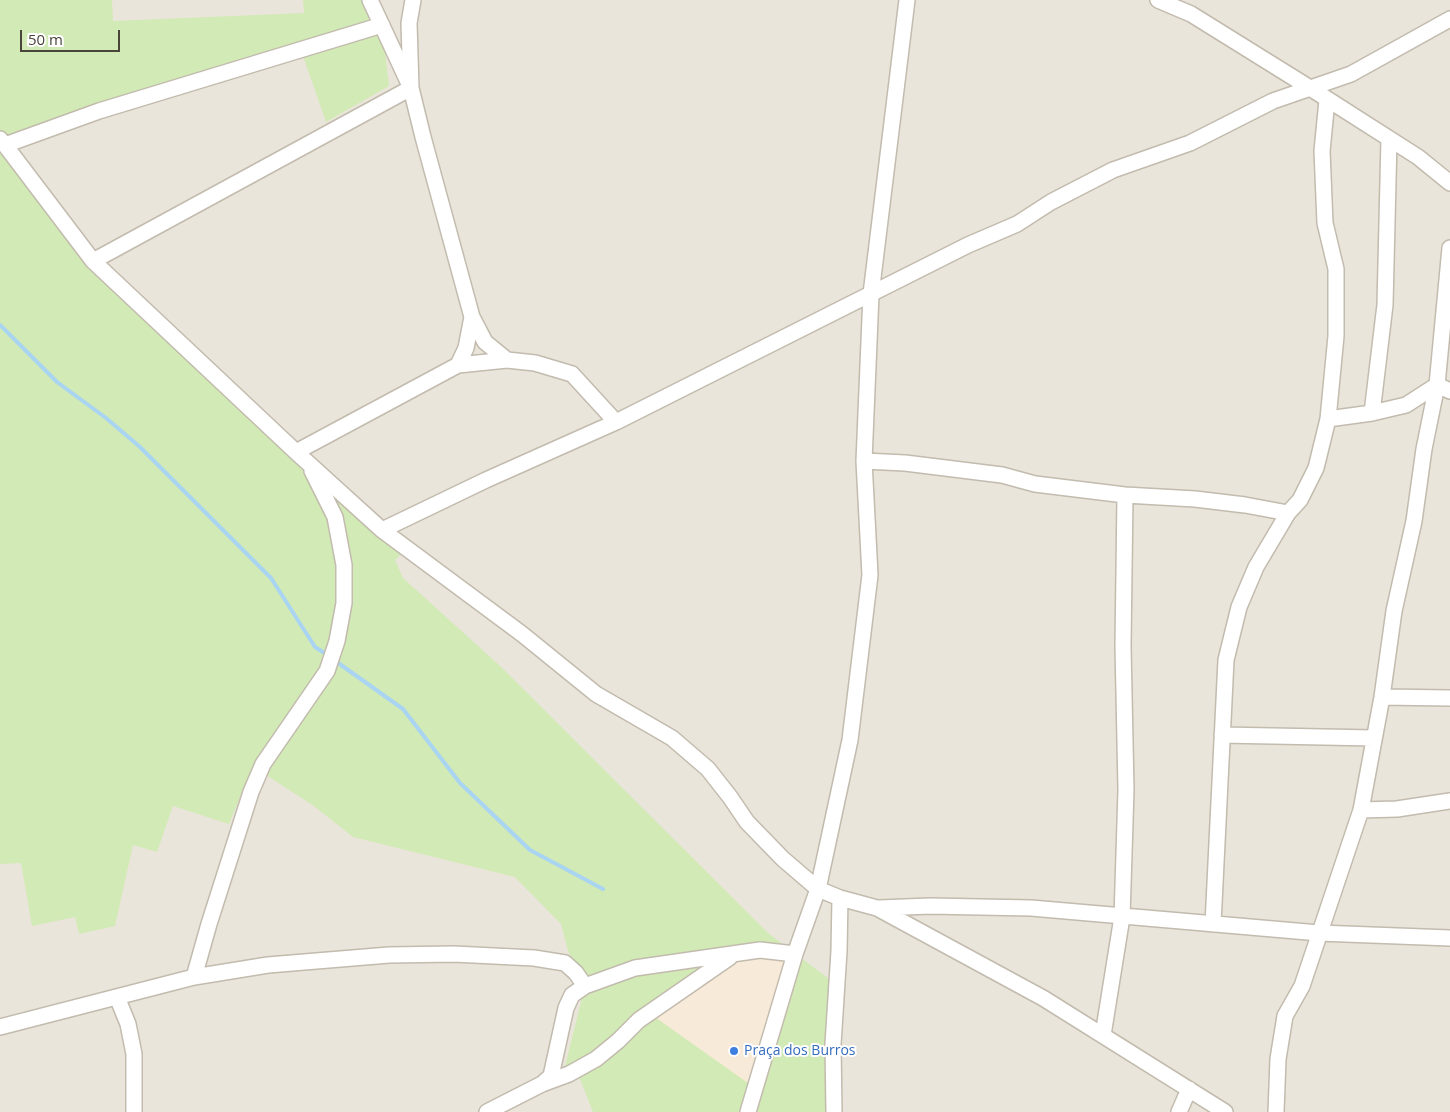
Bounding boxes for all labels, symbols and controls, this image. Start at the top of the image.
scale bar [22,20,122,52]
text: 50 m [28,29,63,49]
place label: Praça dos Burros [744,1043,856,1059]
marker: Praça dos Burros [728,1045,740,1057]

